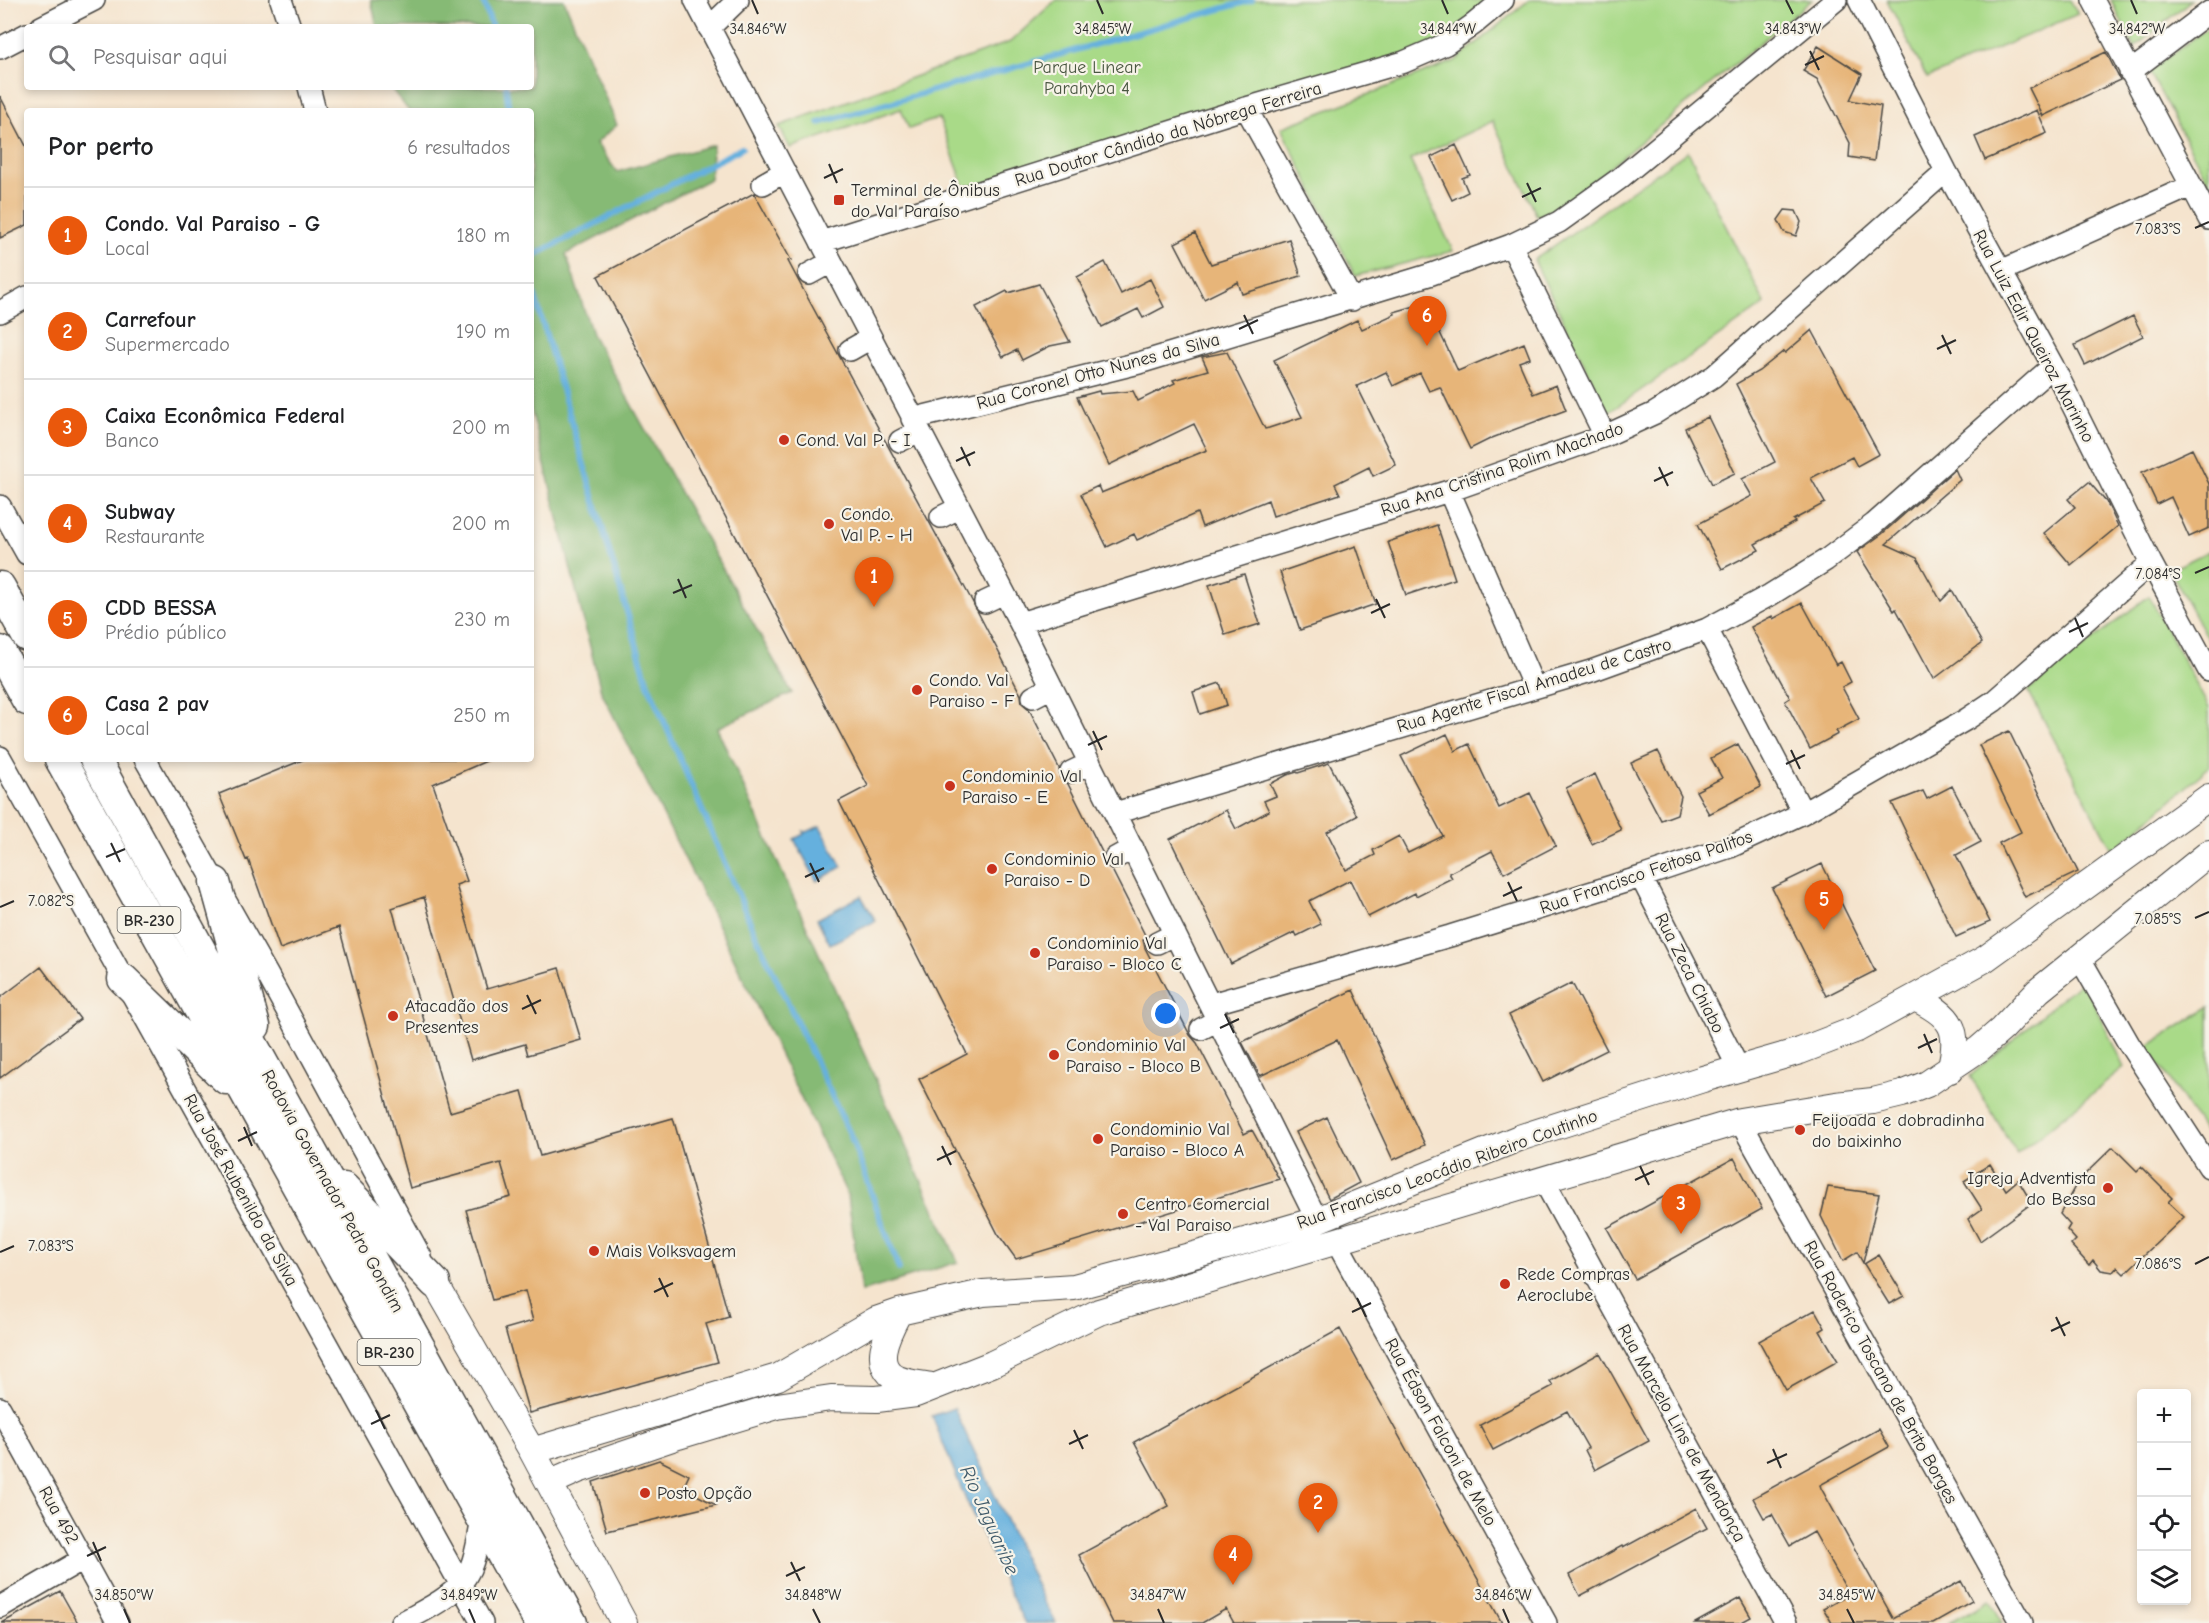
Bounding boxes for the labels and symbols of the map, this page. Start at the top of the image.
text: 34.846°W [730,20,786,38]
text: 34.845°W [1075,20,1131,38]
text: 34.844°W [1420,20,1476,38]
text: 34.843°W [1765,20,1821,38]
text: 34.842°W [2109,20,2165,38]
park label: Parque Linear Parahyba 4 [1033,57,1142,99]
street label: Rua Doutor Cândido da Nóbrega Ferreira [1012,78,1324,191]
place label: Terminal de Ônibus do Val Paraíso [851,179,1000,222]
marker: Terminal de Ônibus do Val Paraíso [832,193,846,207]
text: 7.083°S [2135,220,2181,238]
street label: Rua Luiz Edir Queiroz Marinho [1968,226,2099,446]
pin: 6 [1408,296,1446,346]
street label: Rua Coronel Otto Nunes da Silva [974,329,1222,414]
street label: Rua Ana Cristina Rolim Machado [1378,418,1626,521]
place label: Cond. Val P. - I [796,430,911,451]
marker: Cond. Val P. - I [777,433,791,447]
place label: Condo. Val P. - H [841,504,913,546]
marker: Condo. Val P. - H [822,517,836,531]
pin: 1 [854,558,894,607]
text: 7.084°S [2135,565,2181,583]
street label: Rua Agente Fiscal Amadeu de Castro [1394,634,1674,737]
place label: Condo. Val Paraiso - F [929,670,1015,712]
marker: Condo. Val Paraiso - F [910,683,924,697]
place label: Condominio Val Paraiso - E [962,766,1082,808]
marker: Condominio Val Paraiso - E [943,779,957,793]
street label: Rua Francisco Feitosa Palitos [1537,826,1755,919]
place label: Condominio Val Paraiso - D [1004,849,1124,891]
marker: Condominio Val Paraiso - D [985,862,999,876]
pin: 5 [1804,880,1844,930]
text: 7.082°S [28,892,74,910]
road number: BR-230 [118,907,180,933]
street label: Rua Zeca Chiabo [1650,910,1729,1037]
text: 7.085°S [2135,910,2181,928]
place label: Condominio Val Paraiso - Bloco C [1047,933,1182,975]
marker: Condominio Val Paraiso - Bloco C [1028,946,1042,960]
place label: Atacadão dos Presentes [405,996,508,1038]
your location [1151,999,1180,1028]
marker: Atacadão dos Presentes [386,1009,400,1023]
place label: Condominio Val Paraiso - Bloco B [1066,1035,1201,1077]
marker: Condominio Val Paraiso - Bloco B [1047,1048,1061,1062]
street label: Rodovia Governador Pedro Gondim [257,1066,408,1316]
street label: Rua José Rubenildo da Silva [179,1091,302,1290]
street label: Rua Francisco Leocádio Ribeiro Coutinho [1294,1105,1600,1234]
place label: Feijoada e dobradinha do baixinho [1812,1110,1985,1152]
place label: Condominio Val Paraiso - Bloco A [1110,1119,1244,1161]
marker: Feijoada e dobradinha do baixinho [1793,1123,1807,1137]
marker: Condominio Val Paraiso - Bloco A [1091,1132,1105,1146]
place label: Igreja Adventista do Bessa [1967,1168,2096,1210]
marker: Igreja Adventista do Bessa [2101,1181,2115,1195]
pin: 3 [1662,1184,1700,1234]
place label: Centro Comercial - Val Paraiso [1135,1194,1270,1236]
marker: Centro Comercial - Val Paraiso [1116,1207,1130,1221]
text: 7.083°S [28,1237,74,1255]
street label: Rua Roderico Toscano de Brito Borges [1799,1237,1962,1508]
place label: Mais Volksvagem [606,1241,736,1262]
marker: Mais Volksvagem [587,1244,601,1258]
text: 7.086°S [2135,1255,2181,1273]
place label: Rede Compras Aeroclube [1517,1264,1630,1306]
marker: Rede Compras Aeroclube [1498,1277,1512,1291]
street label: Rua Marcelo Lins de Mendonça [1613,1321,1750,1546]
street label: Rua Édson Falconi de Melo [1380,1334,1502,1530]
road number: BR-230 [358,1339,420,1365]
water label: Rio Jaguaribe [955,1462,1024,1579]
street label: Rua 492 [34,1483,83,1548]
place label: Posto Opção [657,1483,752,1504]
pin: 2 [1298,1484,1338,1533]
marker: Posto Opção [638,1486,652,1500]
pin: 4 [1214,1536,1252,1585]
text: 34.850°W [95,1586,153,1604]
text: 34.849°W [441,1586,497,1604]
text: 34.848°W [785,1586,841,1604]
text: 34.847°W [1130,1586,1186,1604]
text: 34.846°W [1475,1586,1531,1604]
text: 34.845°W [1819,1586,1875,1604]

